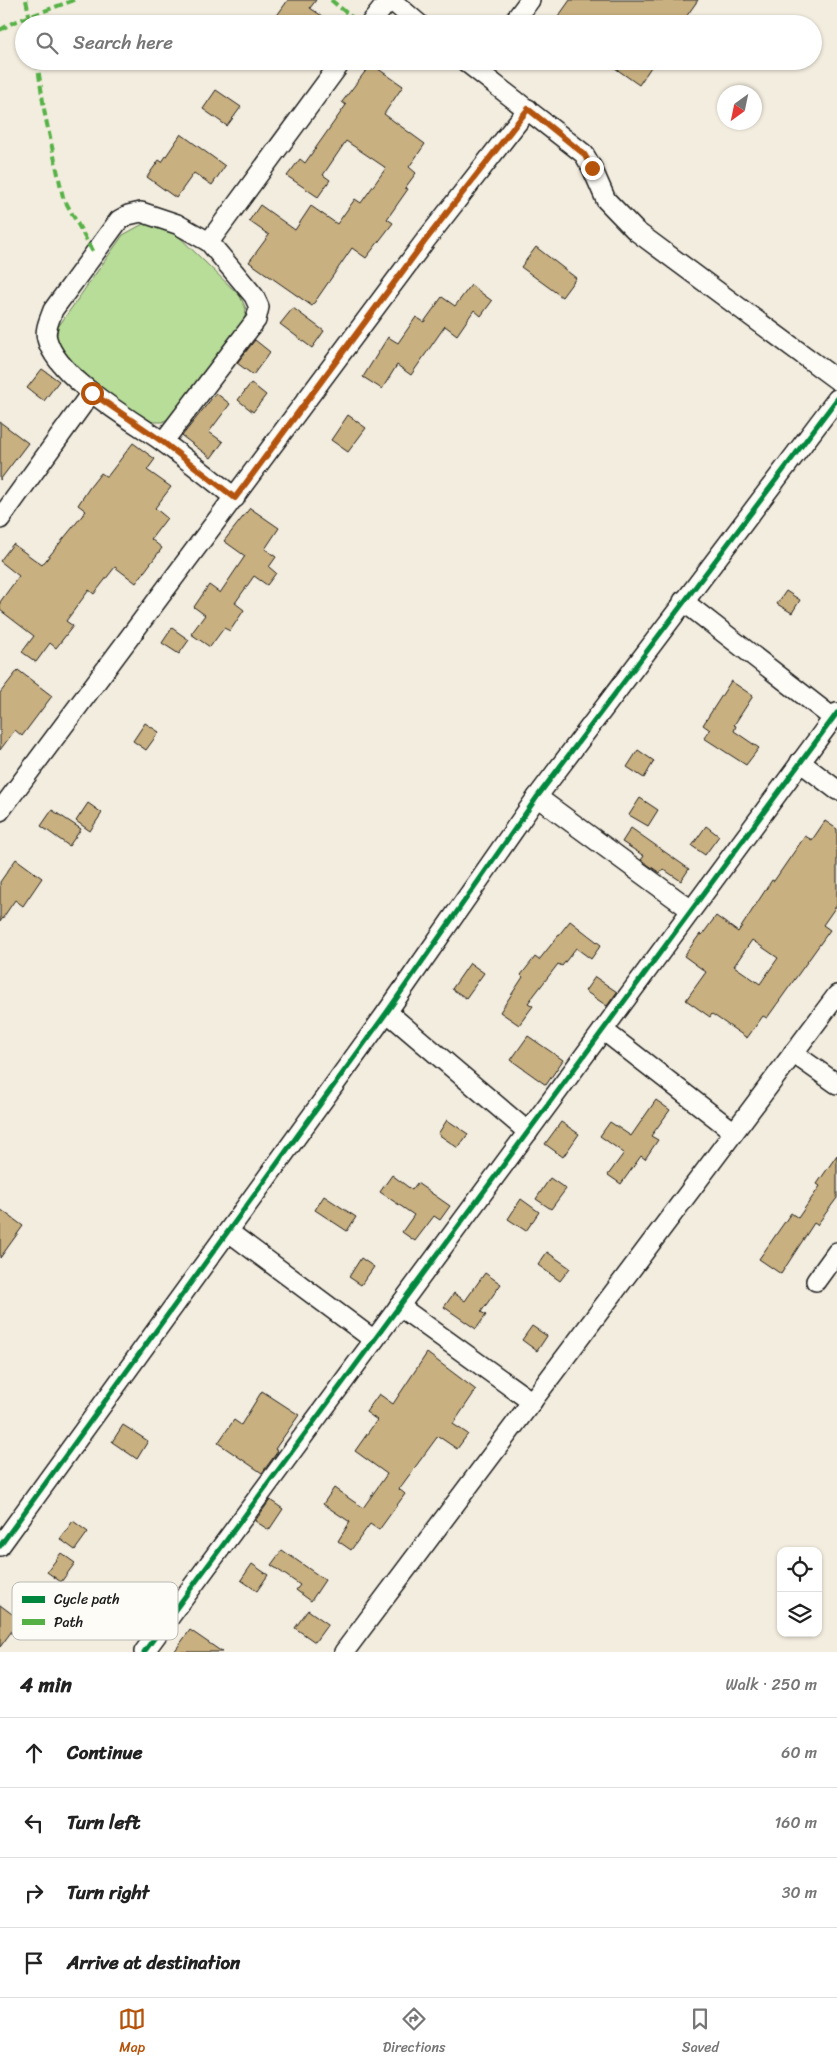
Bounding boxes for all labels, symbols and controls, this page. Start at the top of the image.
search box [15,15,822,70]
text: Search here [73,26,173,59]
icon: search [33,29,61,57]
north arrow [717,85,762,130]
route end [581,157,604,180]
route start [81,382,104,405]
map controls [777,1547,822,1637]
button: locate [777,1547,822,1592]
legend [12,1582,178,1640]
text: Cycle path [54,1587,120,1612]
button: layers [777,1592,822,1637]
text: Path [54,1610,83,1635]
text: 4 min [20,1666,72,1704]
text: Walk · 250 m [725,1670,817,1699]
text: Continue [67,1736,143,1769]
text: 60 m [781,1738,817,1767]
icon: ahead [20,1739,48,1767]
text: Turn left [67,1806,140,1839]
text: 160 m [774,1808,817,1837]
icon: left [20,1809,48,1837]
text: Turn right [67,1876,149,1909]
text: 30 m [782,1878,817,1907]
icon: right [20,1879,48,1907]
text: Arrive at destination [67,1946,240,1979]
icon: arrive [20,1949,48,1977]
tab: Map [118,2005,146,2060]
tab: Directions [383,2005,445,2060]
tab: Saved [682,2005,719,2060]

